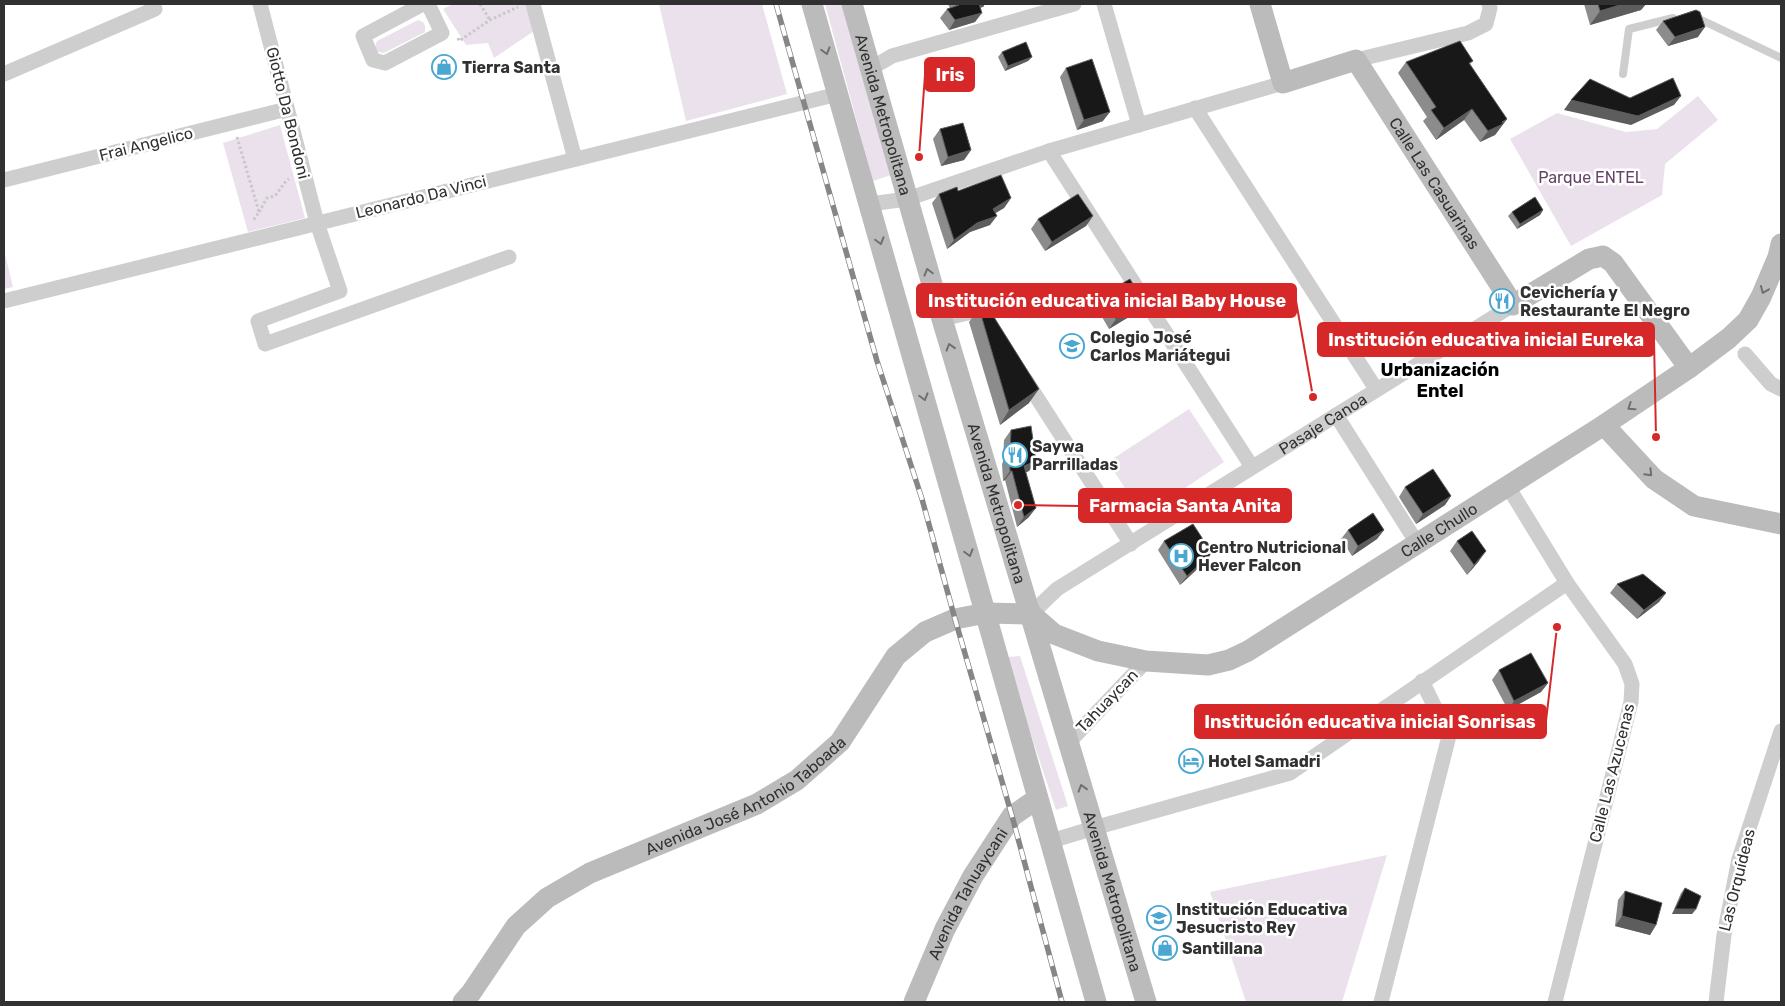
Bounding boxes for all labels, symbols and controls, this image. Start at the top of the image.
street label: Avenida Metropolitana [852,32,916,197]
street label: Giotto Da Bondoni [262,45,314,181]
one-way arrow [820,46,830,54]
shop icon: Tierra Santa [431,54,457,80]
place label: Tierra Santa [462,58,560,77]
callout: Iris [925,58,974,91]
text: Iris [935,64,965,86]
street label: Calle Las Casuarinas [1386,114,1484,253]
street label: Frai Angelico [97,123,195,165]
park label: Parque ENTEL [1538,168,1644,187]
street label: Leonardo Da Vinci [354,172,488,222]
one-way arrow [874,236,884,244]
one-way arrow [924,268,934,276]
place label: Cevichería y Restaurante El Negro [1520,283,1690,320]
callout: Institución educativa inicial Baby House [917,284,1296,317]
one-way arrow [1760,285,1770,294]
restaurant icon: Cevichería y Restaurante El Negro [1489,288,1515,314]
text: Institución educativa inicial Baby House [928,290,1286,312]
callout: Institución educativa inicial Eureka [1318,323,1654,356]
place label: Colegio José Carlos Mariátegui [1090,328,1230,365]
text: Institución educativa inicial Eureka [1328,329,1644,351]
school or university icon: Colegio José Carlos Mariátegui [1059,333,1085,359]
one-way arrow [946,343,956,352]
district label: Urbanización Entel [1381,359,1499,402]
street label: Pasaje Canoa [1275,389,1370,458]
one-way arrow [919,392,929,400]
one-way arrow [1628,401,1637,410]
street label: Avenida Metropolitana [964,421,1030,586]
place label: Saywa Parrilladas [1032,437,1118,474]
restaurant icon: Saywa Parrilladas [1002,442,1028,468]
one-way arrow [1643,468,1652,477]
callout: Farmacia Santa Anita [1079,489,1291,522]
text: Farmacia Santa Anita [1089,495,1281,517]
street label: Calle Chullo [1397,498,1481,561]
place label: Centro Nutricional Hever Falcon [1198,538,1346,575]
hospital icon: Centro Nutricional Hever Falcon [1168,543,1194,569]
one-way arrow [963,549,973,557]
street label: Tahuaycan [1072,665,1142,737]
street label: Calle Las Azucenas [1586,702,1638,844]
callout: Institución educativa inicial Sonrisas [1195,705,1546,738]
text: Institución educativa inicial Sonrisas [1204,711,1536,733]
street label: Avenida José Antonio Taboada [642,732,849,859]
hotel icon: Hotel Samadri [1178,748,1204,774]
place label: Hotel Samadri [1208,752,1321,771]
one-way arrow [1078,784,1088,792]
street label: Avenida Metropolitana [1080,809,1146,974]
street label: Avenida Tahuaycani [924,824,1011,962]
street label: Las Orquídeas [1715,827,1759,933]
place label: Institución Educativa Jesucristo Rey [1176,900,1348,937]
school or university icon: Institución Educativa Jesucristo Rey [1146,905,1172,931]
shop icon: Santillana [1152,935,1178,961]
place label: Santillana [1182,939,1263,958]

